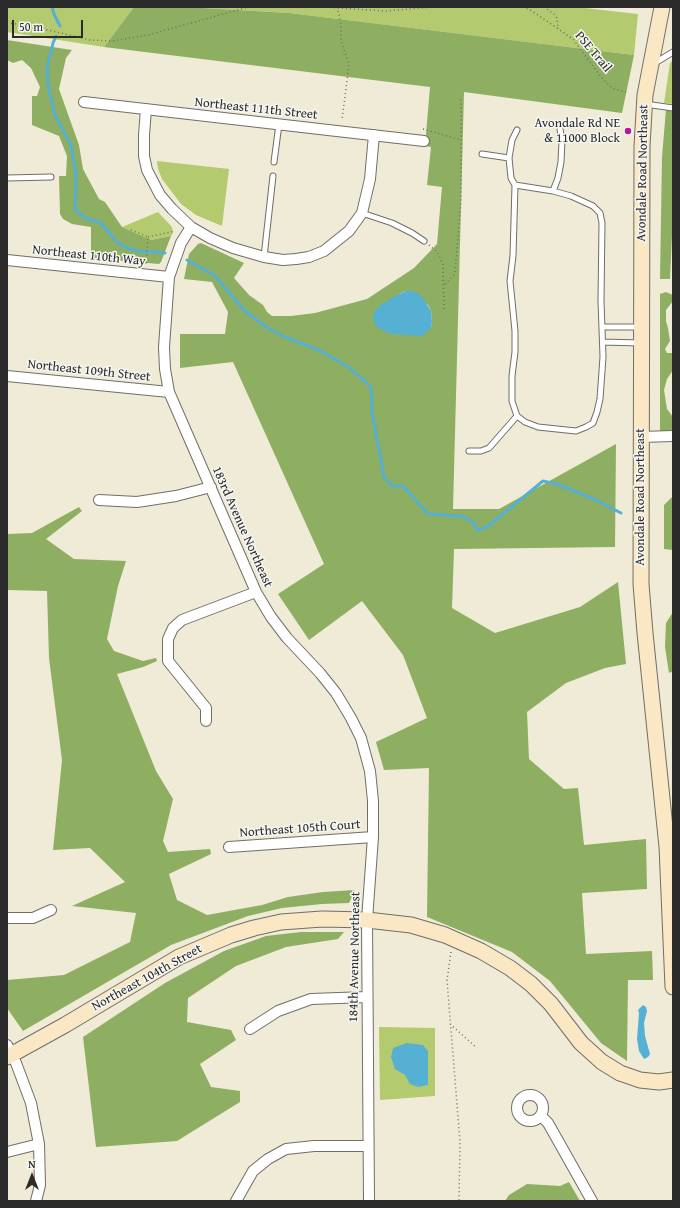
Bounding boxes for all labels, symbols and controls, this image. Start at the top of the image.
scale bar [14,12,85,38]
text: 50 m [19,18,43,35]
street label: PSE Trail [571,28,615,76]
street label: Northeast 111th Street [194,95,318,123]
street label: Avondale Road Northeast [634,104,652,242]
place label: Avondale Rd NE & 11000 Block [535,116,620,147]
marker: Avondale Rd NE & 11000 Block [623,126,633,136]
street label: Northeast 110th Way [32,242,146,270]
street label: Northeast 109th Street [27,357,151,385]
street label: Avondale Road Northeast [633,428,649,566]
street label: 183rd Avenue Northeast [208,464,276,590]
street label: Northeast 105th Court [239,817,361,841]
street label: 184th Avenue Northeast [346,892,364,1022]
street label: Northeast 104th Street [89,941,205,1015]
north arrow [12,1156,52,1196]
text: N [28,1156,36,1172]

